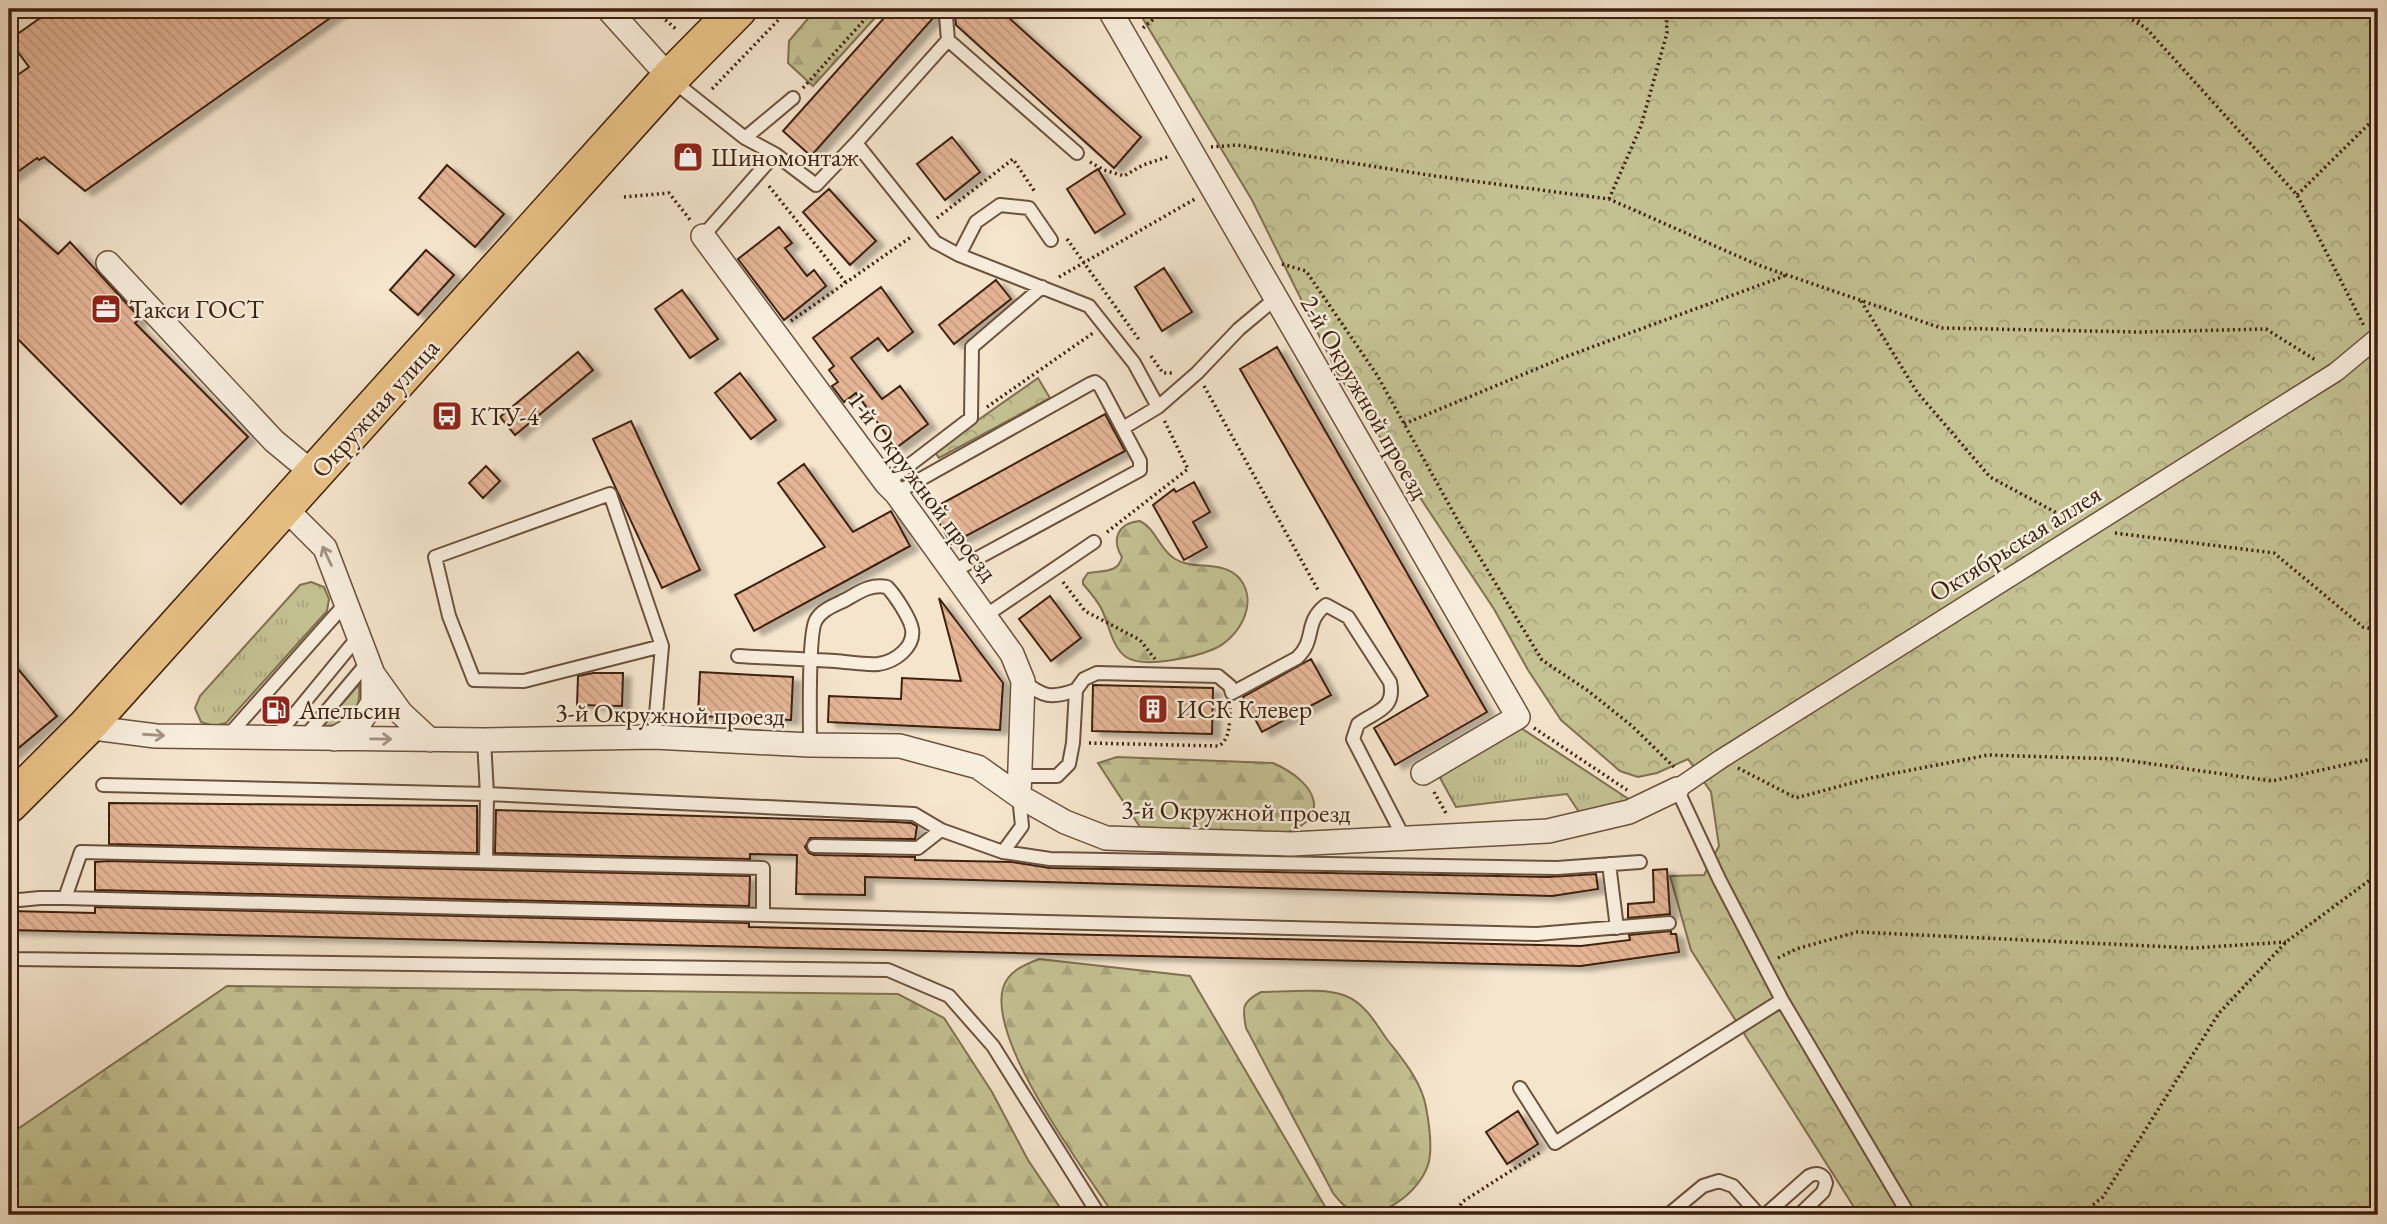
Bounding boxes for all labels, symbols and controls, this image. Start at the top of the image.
shop icon: Шиномонтаж [671,140,705,174]
place label: Шиномонтаж [711,140,859,174]
street label: 2-й Окружной проезд [1293,289,1437,505]
office icon: Такси ГОСТ [89,292,123,326]
place label: Такси ГОСТ [129,292,264,326]
street label: Окружная улица [303,331,447,485]
street label: 1-й Окружной проезд [840,384,1006,588]
bus stop icon: КТУ-4 [430,399,464,433]
place label: КТУ-4 [470,399,539,433]
street label: Октябрьская аллея [1923,476,2107,610]
one-way arrow [319,546,333,567]
building icon: ИСК Клевер [1136,692,1170,726]
place label: ИСК Клевер [1176,692,1312,726]
fuel station icon: Апельсин [259,693,293,727]
place label: Апельсин [298,693,401,727]
street label: 3-й Окружной проезд [555,695,785,733]
one-way arrow [142,729,165,742]
one-way arrow [369,732,392,746]
street label: 3-й Окружной проезд [1121,792,1351,830]

